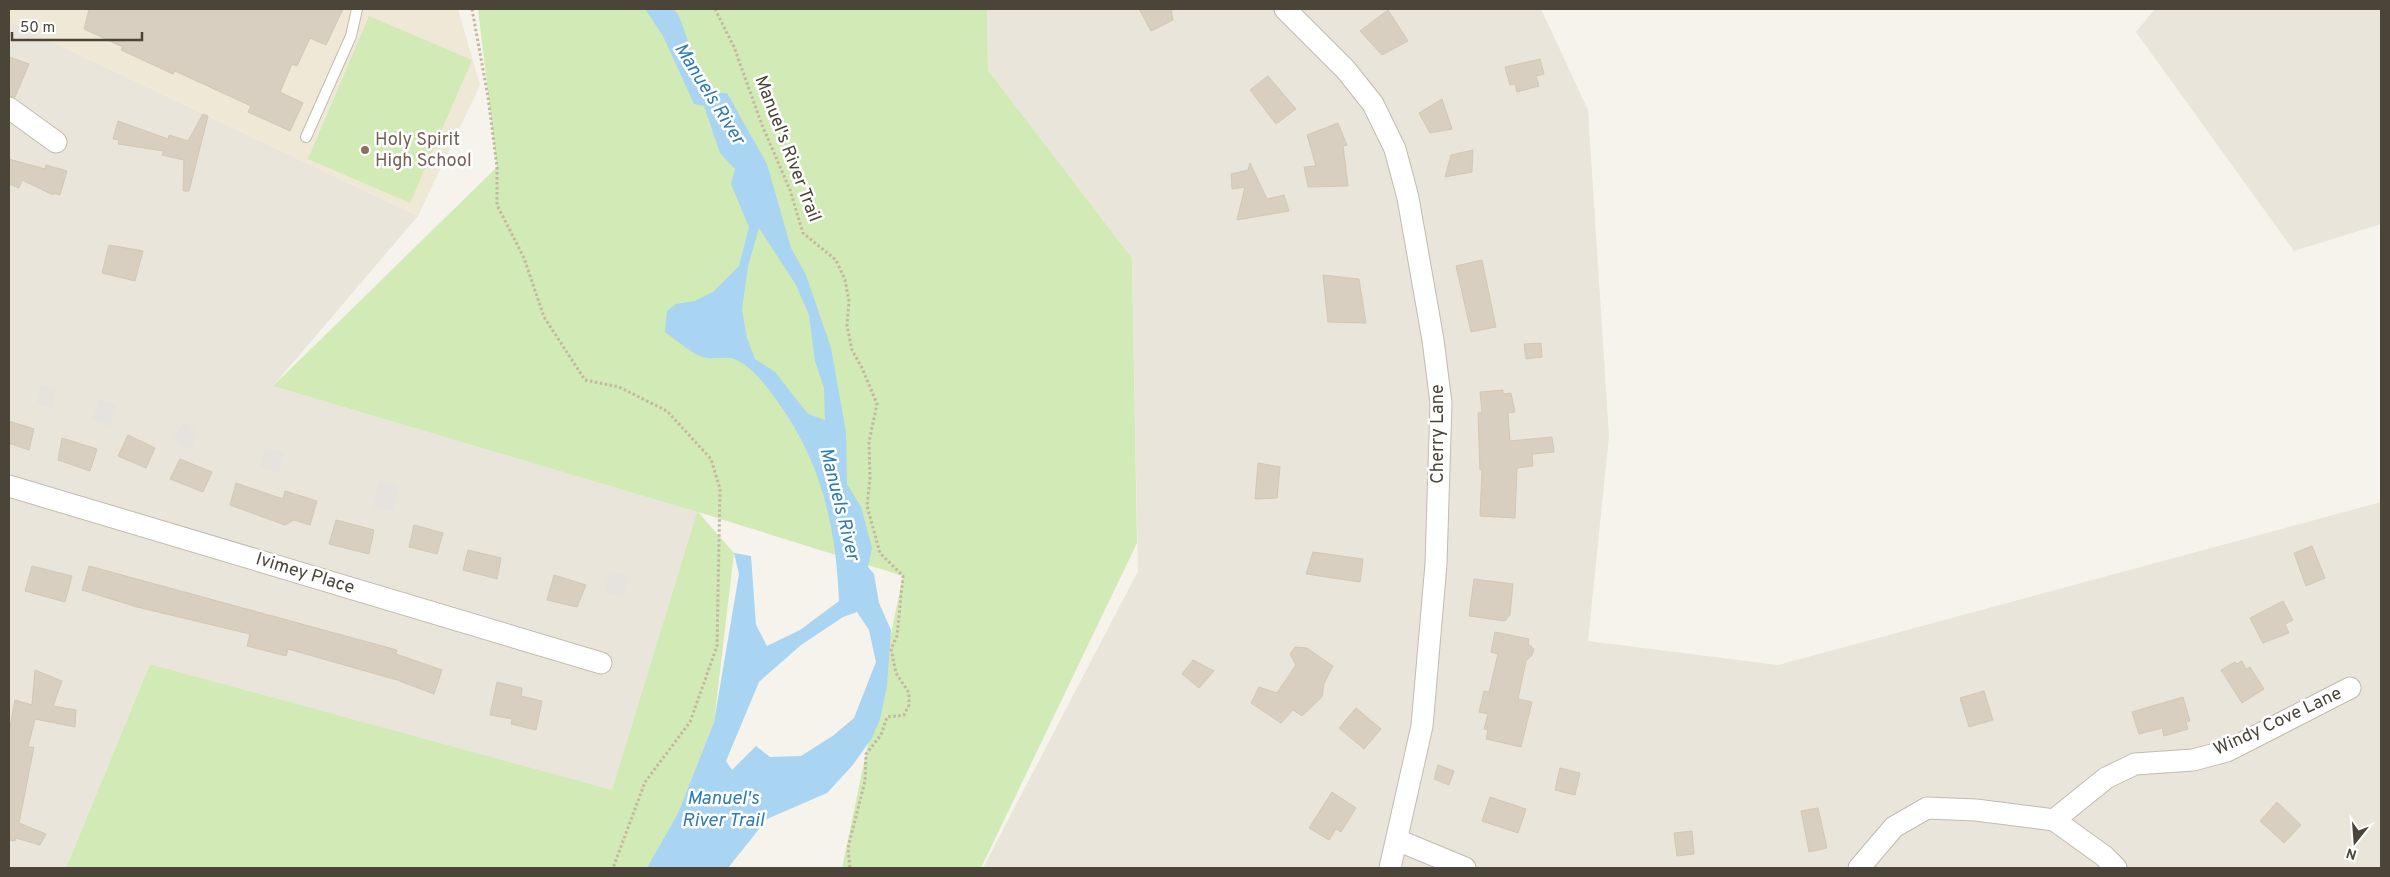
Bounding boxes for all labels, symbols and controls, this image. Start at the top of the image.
scale bar [12,10,142,42]
text: 50 m [20,19,55,38]
water label: Manuels River [668,39,751,151]
street label: Manuel's River Trail [748,72,826,226]
place label: Holy Spirit High School [375,129,472,173]
marker: Holy Spirit High School [359,144,371,156]
street label: Cherry Lane [1427,384,1450,484]
water label: Manuels River [813,445,865,565]
street label: Ivimey Place [253,548,357,600]
street label: Windy Cove Lane [2210,682,2346,762]
water label: Manuel's River Trail [682,787,765,833]
north arrow [2330,817,2380,867]
text: N [2344,843,2359,863]

